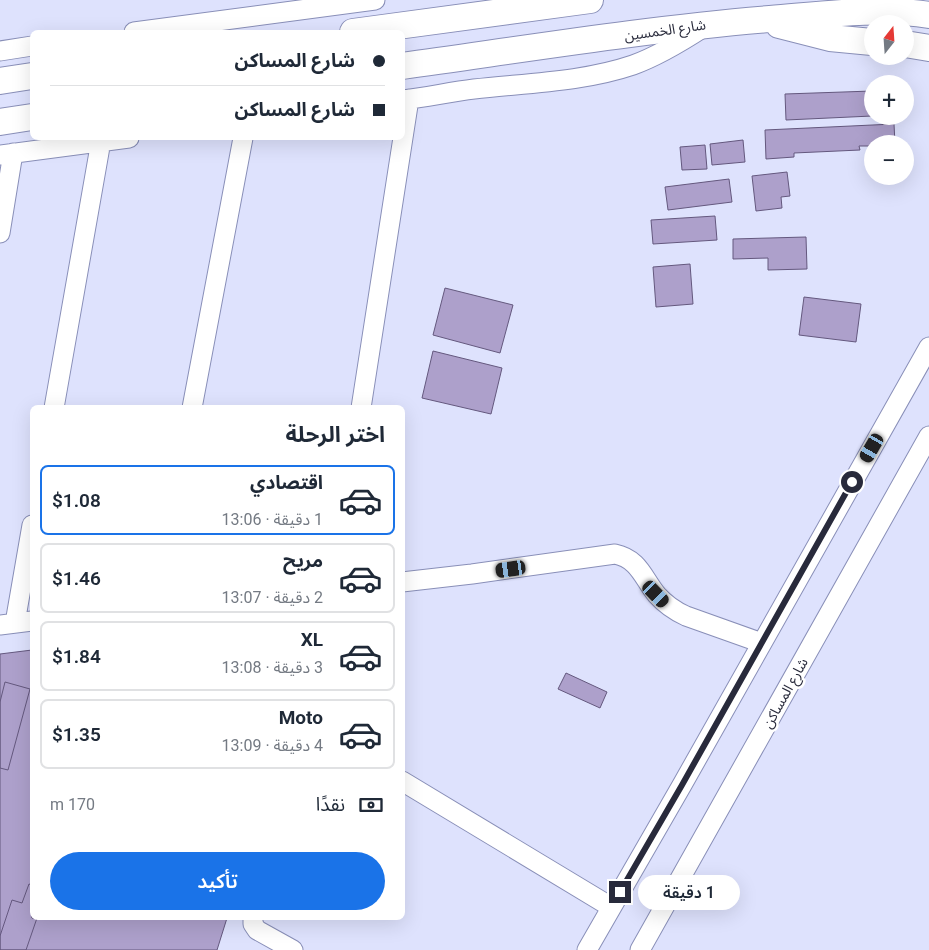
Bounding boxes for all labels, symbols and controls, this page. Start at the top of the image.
north arrow [864,15,914,65]
map controls [864,15,914,185]
street label: شارع الخمسين [623,16,707,47]
text: شارع المساكن [235,49,355,72]
button: + [864,75,914,125]
text: شارع المساكن [235,98,355,121]
button: − [864,135,914,185]
text: اختر الرحلة [286,422,385,447]
car [858,431,885,465]
text: اقتصادي [250,471,323,494]
route start [841,471,863,493]
icon: car [338,478,383,523]
text: $1.08 [52,489,101,512]
text: 1 دقيقة · 13:06 [222,510,323,529]
text: مريح [283,549,323,572]
icon: car [338,556,383,601]
car [495,559,526,579]
text: $1.46 [52,567,101,590]
car [640,578,671,610]
text: 2 دقيقة · 13:07 [222,588,323,607]
text: XL [301,628,323,651]
icon: car [338,634,383,679]
text: $1.84 [52,645,101,668]
street label: شارع المساكن [759,655,813,732]
text: 3 دقيقة · 13:08 [222,658,323,677]
text: Moto [279,706,323,729]
icon: car [338,712,383,757]
text: $1.35 [52,723,101,746]
text: 4 دقيقة · 13:09 [222,736,323,755]
icon: cash [357,791,385,819]
text: نقدًا [316,793,345,816]
text: 170 m [50,795,95,814]
button: تأكيد [50,852,385,910]
callout: 1 دقيقة [638,874,740,910]
route end [609,881,631,903]
text: 1 دقيقة [663,883,715,902]

